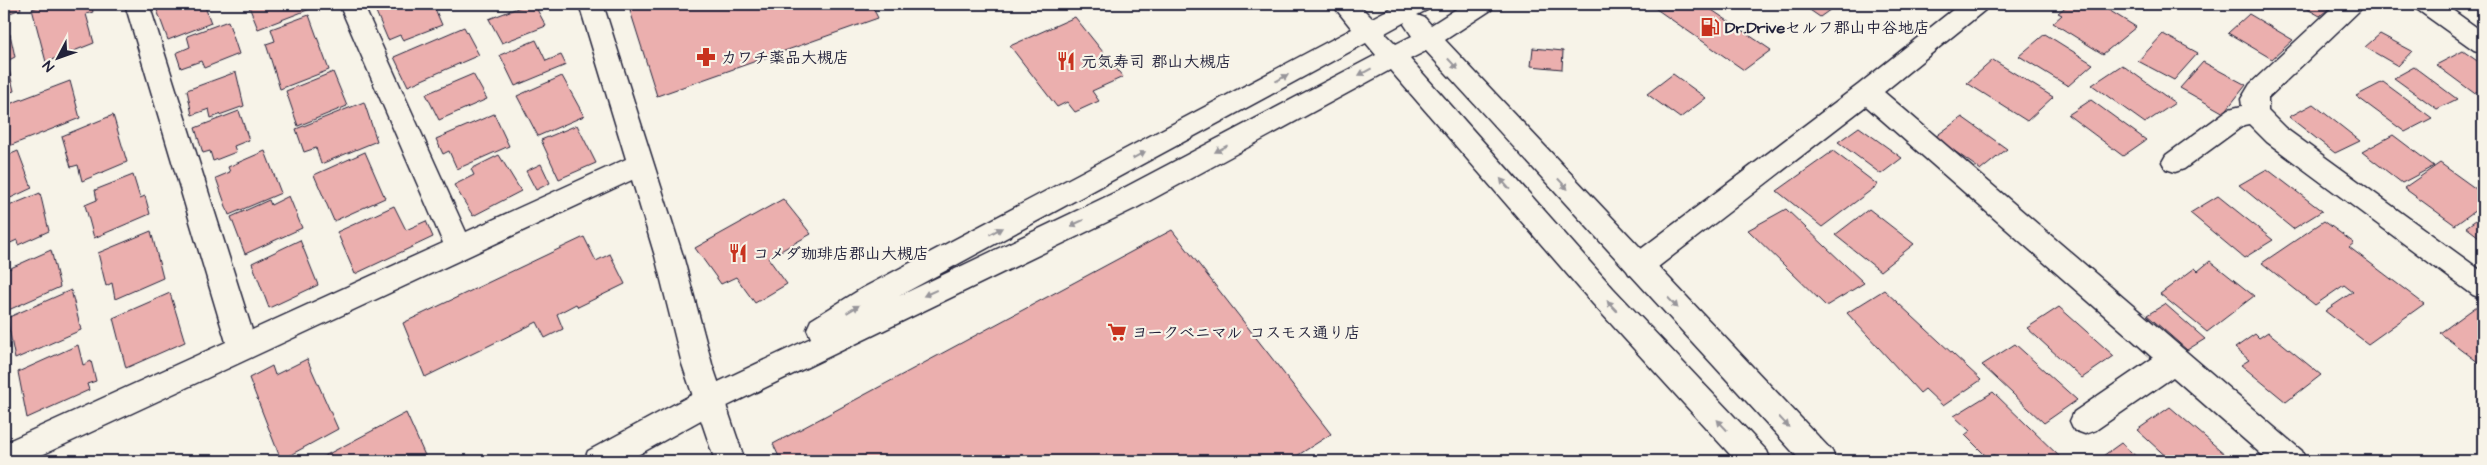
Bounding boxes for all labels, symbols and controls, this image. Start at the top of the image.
fuel station icon: Dr.Driveセルフ郡山中谷地店 [1699,16,1721,38]
place label: Dr.Driveセルフ郡山中谷地店 [1725,17,1930,39]
north arrow [32,32,82,82]
pharmacy icon: カワチ薬品大槻店 [695,46,717,68]
place label: カワチ薬品大槻店 [721,47,849,69]
restaurant icon: 元気寿司 郡山大槻店 [1055,50,1077,72]
place label: 元気寿司 郡山大槻店 [1081,51,1231,73]
text: N [38,56,59,76]
one-way arrow [1447,58,1459,70]
one-way arrow [1357,68,1372,76]
one-way arrow [1275,74,1290,82]
one-way arrow [1214,145,1229,153]
one-way arrow [1132,151,1146,159]
one-way arrow [1557,177,1569,189]
one-way arrow [1499,179,1511,191]
one-way arrow [1070,220,1084,228]
one-way arrow [988,227,1003,235]
restaurant icon: コメダ珈琲店郡山大槻店 [727,242,749,264]
place label: コメダ珈琲店郡山大槻店 [753,243,929,265]
one-way arrow [923,289,937,297]
one-way arrow [1667,297,1679,309]
one-way arrow [1606,301,1618,313]
one-way arrow [846,304,859,313]
supermarket icon: ヨークベニマル コスモス通り店 [1106,321,1128,343]
place label: ヨークベニマル コスモス通り店 [1132,322,1361,344]
one-way arrow [1778,416,1790,428]
one-way arrow [1717,419,1728,432]

